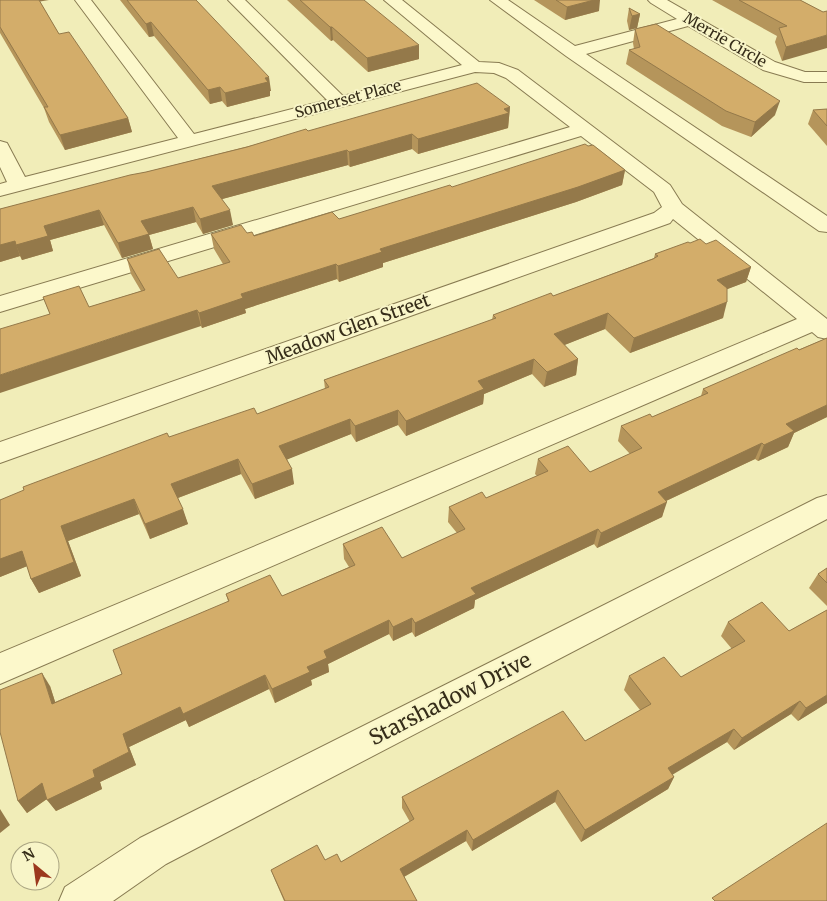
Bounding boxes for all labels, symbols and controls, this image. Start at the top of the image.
street label: Merrie Circle [680,8,770,71]
street label: Somerset Place [293,75,403,122]
street label: Meadow Glen Street [262,288,433,369]
street label: Starshadow Drive [364,646,535,751]
north arrow [10,841,60,891]
text: N [19,844,38,865]

